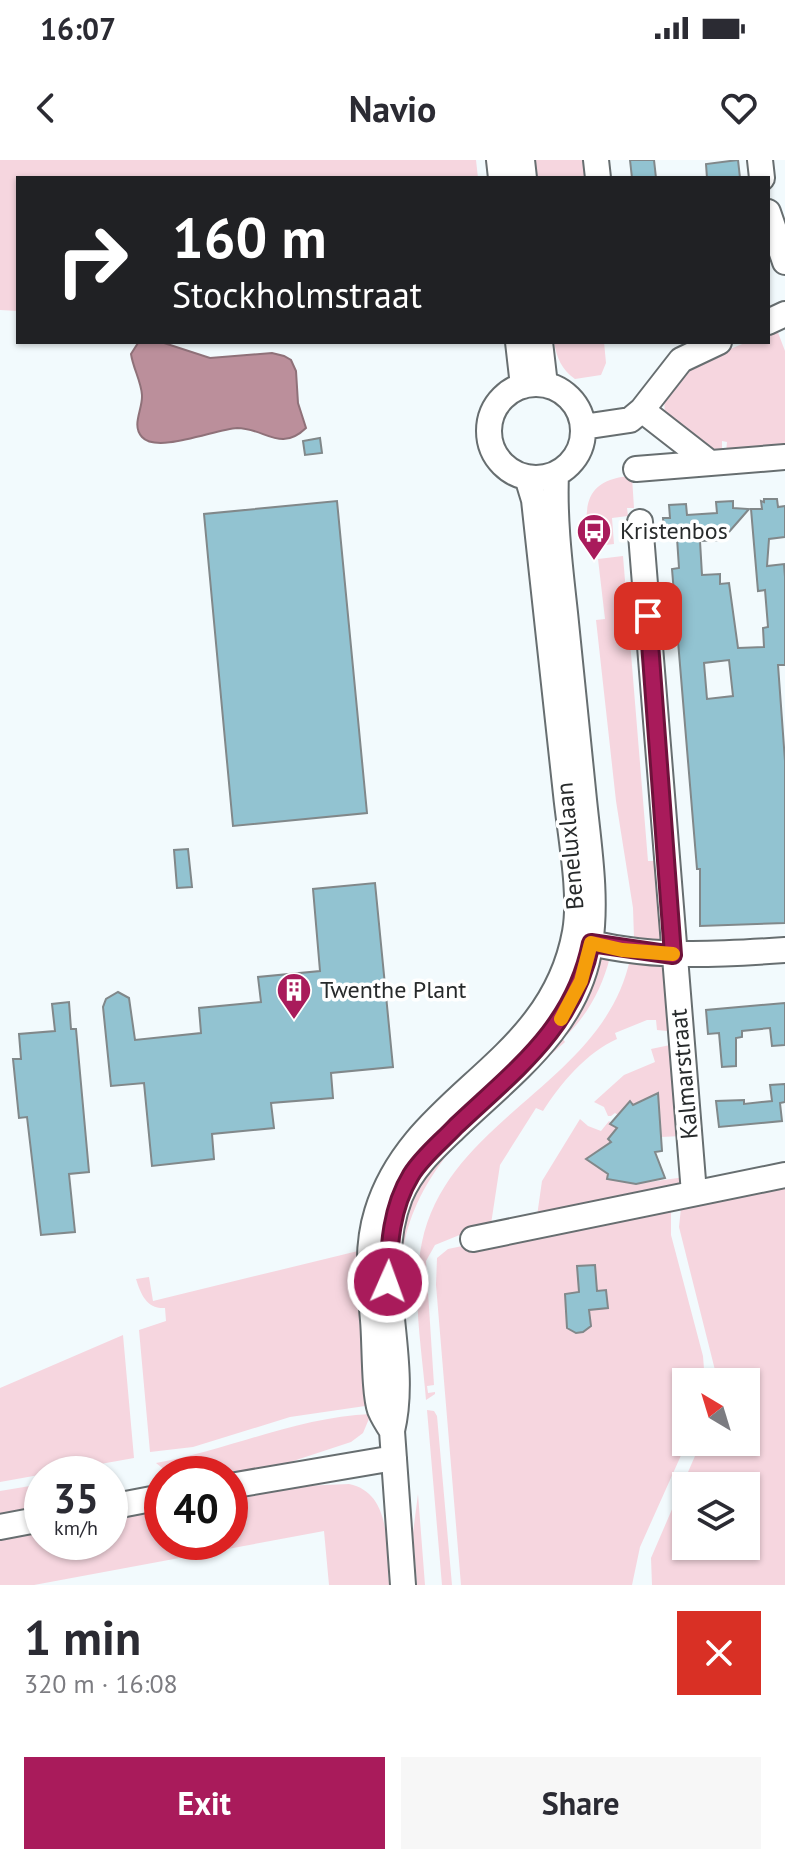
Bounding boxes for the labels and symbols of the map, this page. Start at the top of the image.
bus stop icon: Kristenbos [575,512,613,562]
place label: Kristenbos [620,515,728,546]
pin [614,582,682,650]
street label: Beneluxlaan [548,781,591,911]
building icon: Twenthe Plant [275,971,313,1021]
place label: Twenthe Plant [320,974,466,1005]
street label: Kalmarstraat [662,1008,705,1141]
position arrow [346,1240,430,1324]
north arrow [672,1368,760,1456]
speed limit sign: 40 [144,1456,248,1560]

